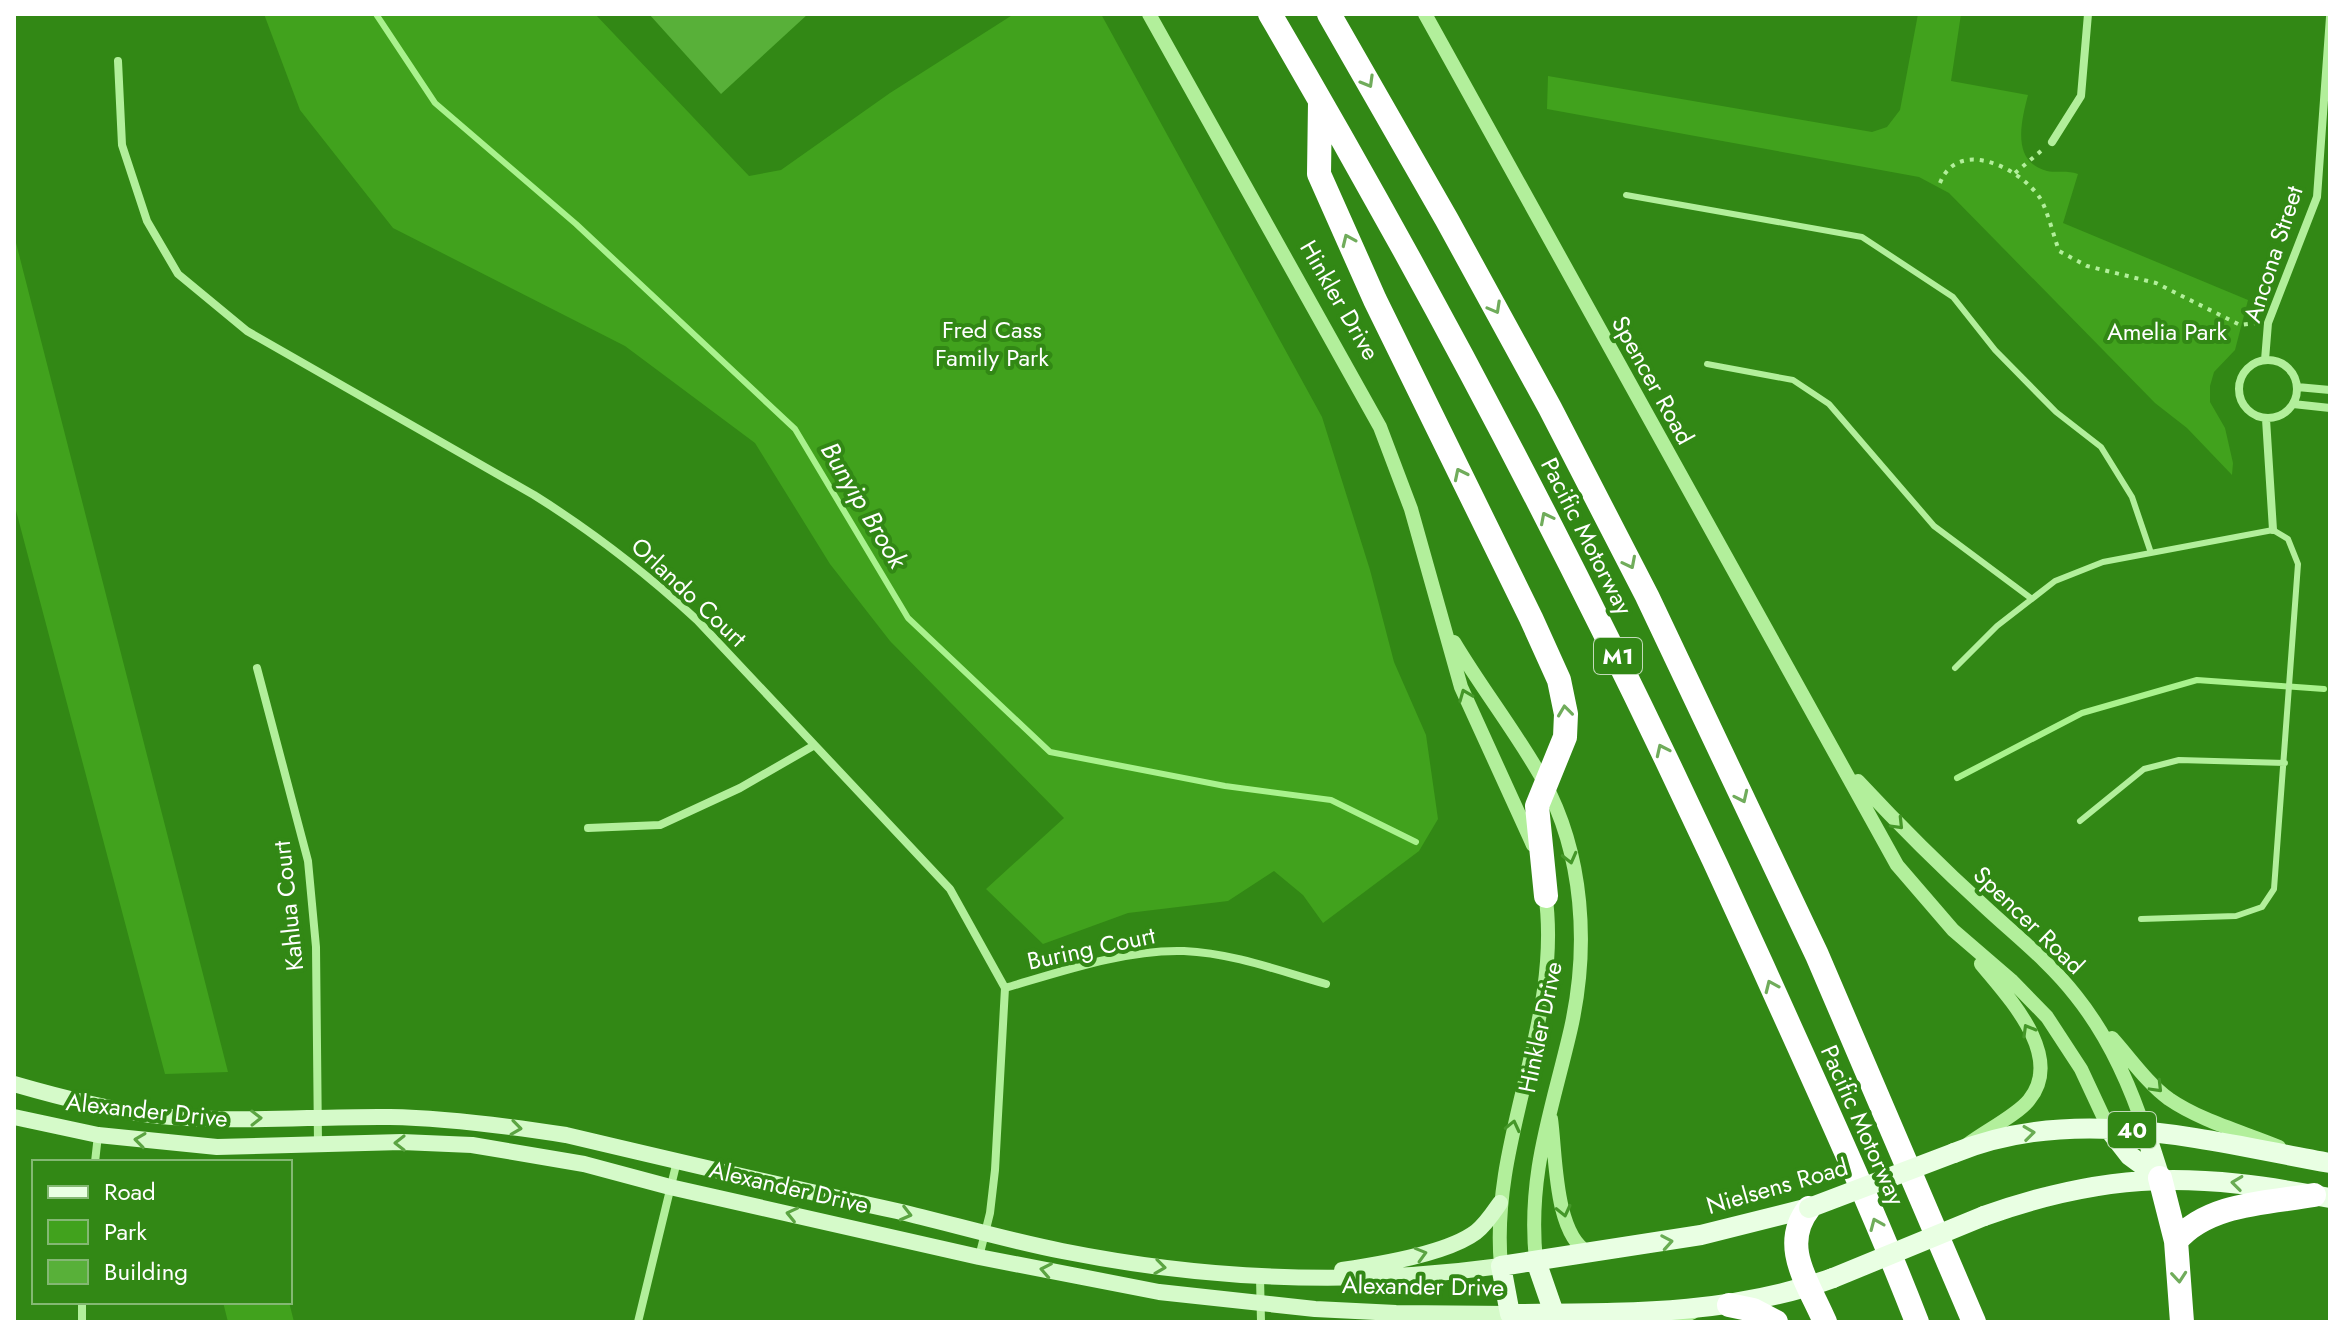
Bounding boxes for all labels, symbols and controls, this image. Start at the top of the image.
one-way arrow [1358,73,1374,87]
street label: Ancona Street [2234,181,2312,327]
one-way arrow [1341,233,1357,248]
street label: Hinkler Drive [1292,234,1388,366]
one-way arrow [1486,300,1501,314]
street label: Spencer Road [1603,309,1703,451]
park label: Fred Cass Family Park [935,312,1049,375]
park label: Amelia Park [2107,314,2228,349]
water label: Bunyip Brook [811,435,918,577]
street label: Pacific Motorway [1532,451,1642,621]
one-way arrow [1454,468,1470,482]
one-way arrow [1540,511,1556,526]
street label: Orlando Court [623,529,755,655]
one-way arrow [1620,554,1635,569]
road number: M1 [1594,638,1642,674]
one-way arrow [1458,689,1474,703]
one-way arrow [1557,704,1574,718]
one-way arrow [1656,744,1672,758]
one-way arrow [1732,789,1748,804]
one-way arrow [1888,814,1902,829]
street label: Kahlua Court [264,839,312,973]
one-way arrow [1561,851,1578,864]
street label: Spencer Road [1965,858,2093,982]
street label: Buring Court [1024,917,1158,979]
street label: Hinkler Drive [1509,958,1571,1096]
one-way arrow [1765,980,1781,994]
one-way arrow [2022,1024,2038,1039]
street label: Pacific Motorway [1812,1039,1914,1211]
one-way arrow [2148,1078,2162,1092]
street label: Alexander Drive [64,1084,230,1136]
one-way arrow [250,1109,263,1127]
road number: 40 [2108,1112,2156,1148]
one-way arrow [510,1119,523,1136]
one-way arrow [1504,1120,1521,1133]
one-way arrow [2023,1124,2036,1141]
one-way arrow [133,1132,146,1149]
one-way arrow [393,1134,406,1152]
street label: Nielsens Road [1702,1149,1852,1223]
street label: Alexander Drive [706,1152,872,1222]
legend [32,1160,292,1304]
text: Road [104,1174,156,1209]
one-way arrow [2230,1175,2244,1192]
one-way arrow [1555,1204,1572,1218]
one-way arrow [899,1205,913,1222]
one-way arrow [786,1206,799,1223]
text: Park [104,1214,147,1249]
one-way arrow [1870,1218,1886,1232]
one-way arrow [1660,1234,1673,1251]
one-way arrow [1413,1247,1427,1263]
text: Building [104,1254,188,1289]
one-way arrow [1154,1258,1167,1275]
one-way arrow [1039,1263,1053,1280]
street label: Alexander Drive [1341,1267,1505,1305]
one-way arrow [2171,1271,2188,1284]

